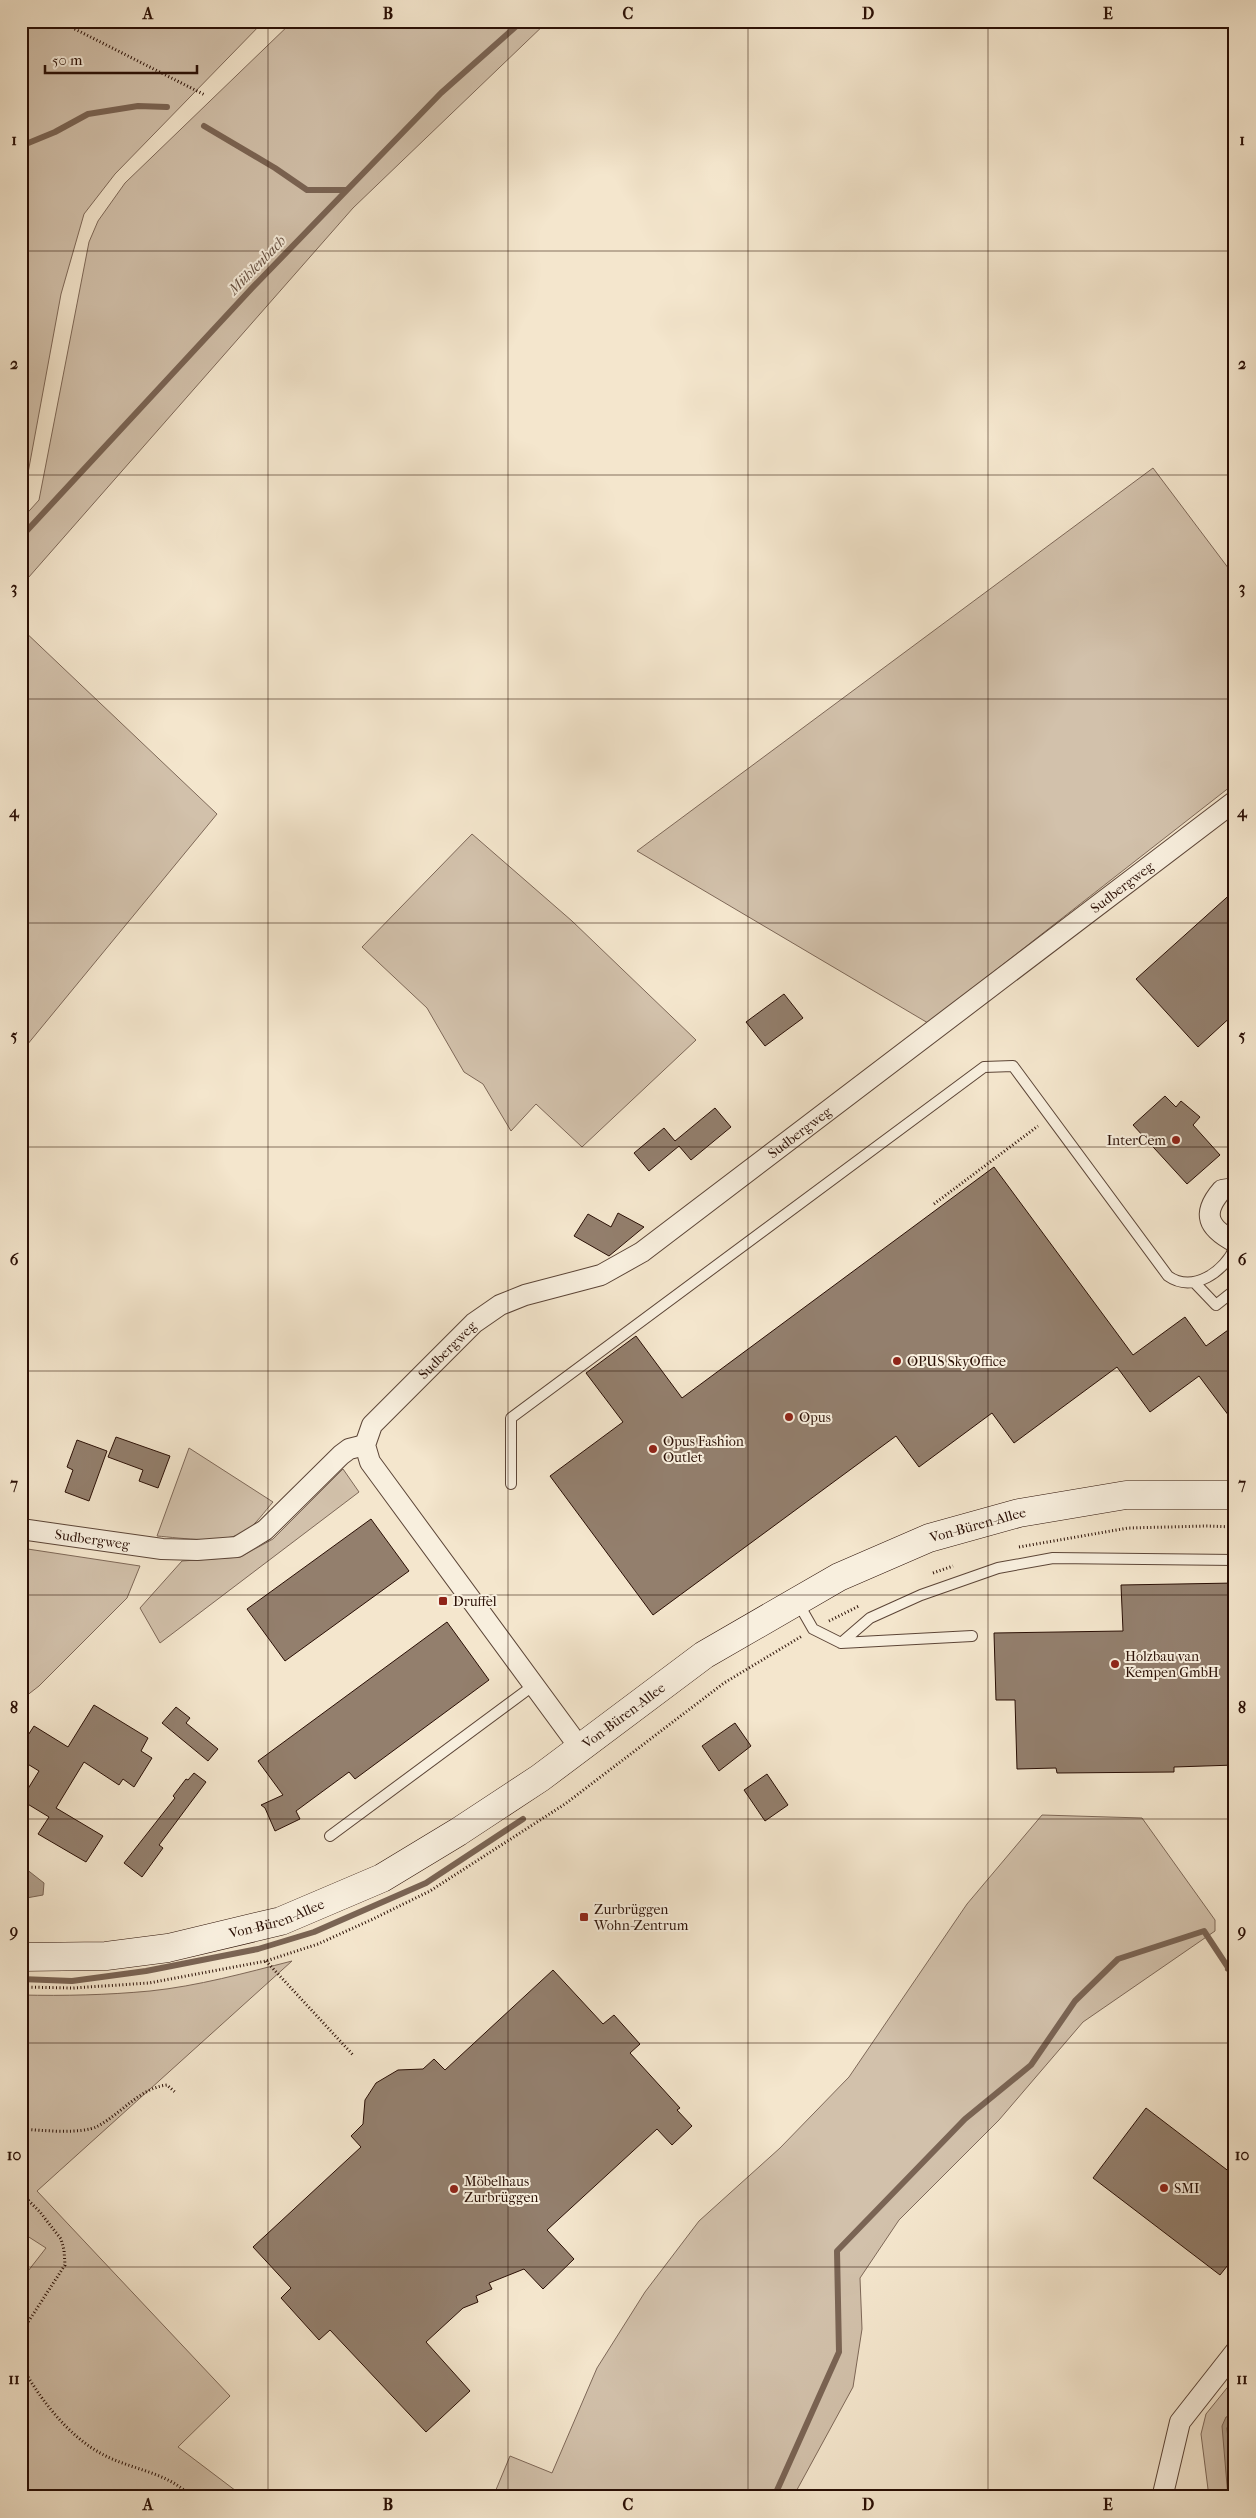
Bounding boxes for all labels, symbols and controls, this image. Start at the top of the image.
text: A [142,4,154,23]
text: B [383,4,393,23]
text: C [623,4,634,23]
text: D [862,4,874,23]
text: E [1103,4,1113,23]
scale bar [45,42,198,74]
text: 50 m [52,51,83,69]
text: 1 [11,130,17,149]
text: 1 [1239,130,1245,149]
water label: Mühlenbach [224,231,290,299]
text: 2 [10,354,18,373]
text: 2 [1238,354,1246,373]
text: 3 [11,578,17,598]
text: 3 [1239,578,1245,598]
text: 4 [8,802,20,822]
text: 4 [1236,802,1248,822]
street label: Sudbergweg [1087,858,1158,917]
text: 5 [11,1026,18,1045]
text: 5 [1239,1026,1246,1045]
street label: Sudbergweg [765,1103,835,1162]
place label: InterCem [1107,1132,1166,1149]
marker: InterCem [1170,1134,1182,1146]
text: 6 [10,1250,19,1269]
text: 6 [1238,1250,1247,1269]
street label: Sudbergweg [415,1317,480,1383]
place label: OPUS SkyOffice [907,1353,1006,1370]
marker: OPUS SkyOffice [891,1355,903,1367]
place label: Opus [799,1409,831,1426]
marker: Opus [783,1411,795,1423]
place label: Opus Fashion Outlet [663,1433,744,1466]
marker: Opus Fashion Outlet [647,1443,659,1455]
text: 7 [9,1474,18,1493]
text: 7 [1237,1474,1246,1493]
street label: Von-Büren-Allee [927,1504,1027,1547]
street label: Sudbergweg [54,1526,131,1553]
place label: Druffel [453,1593,497,1610]
marker: Druffel [437,1595,449,1607]
place label: Holzbau van Kempen GmbH [1125,1648,1219,1681]
marker: Holzbau van Kempen GmbH [1109,1658,1121,1670]
street label: Von-Büren-Allee [578,1679,669,1753]
text: 8 [10,1698,18,1717]
text: 8 [1238,1698,1246,1717]
street label: Von-Büren-Allee [226,1896,327,1942]
place label: Zurbrüggen Wohn-Zentrum [593,1901,689,1934]
marker: Zurbrüggen Wohn-Zentrum [578,1911,590,1923]
text: 9 [9,1921,18,1941]
text: 9 [1237,1921,1246,1941]
text: 10 [7,2145,21,2164]
text: 10 [1235,2145,1249,2164]
place label: Möbelhaus Zurbrüggen [464,2173,538,2206]
place label: SMI [1174,2180,1200,2197]
marker: SMI [1158,2182,1170,2194]
marker: Möbelhaus Zurbrüggen [448,2183,460,2195]
text: 11 [8,2369,20,2388]
text: 11 [1236,2369,1248,2388]
text: A [142,2495,154,2514]
text: B [383,2495,393,2514]
text: C [623,2495,634,2514]
text: D [862,2495,874,2514]
text: E [1103,2495,1113,2514]

